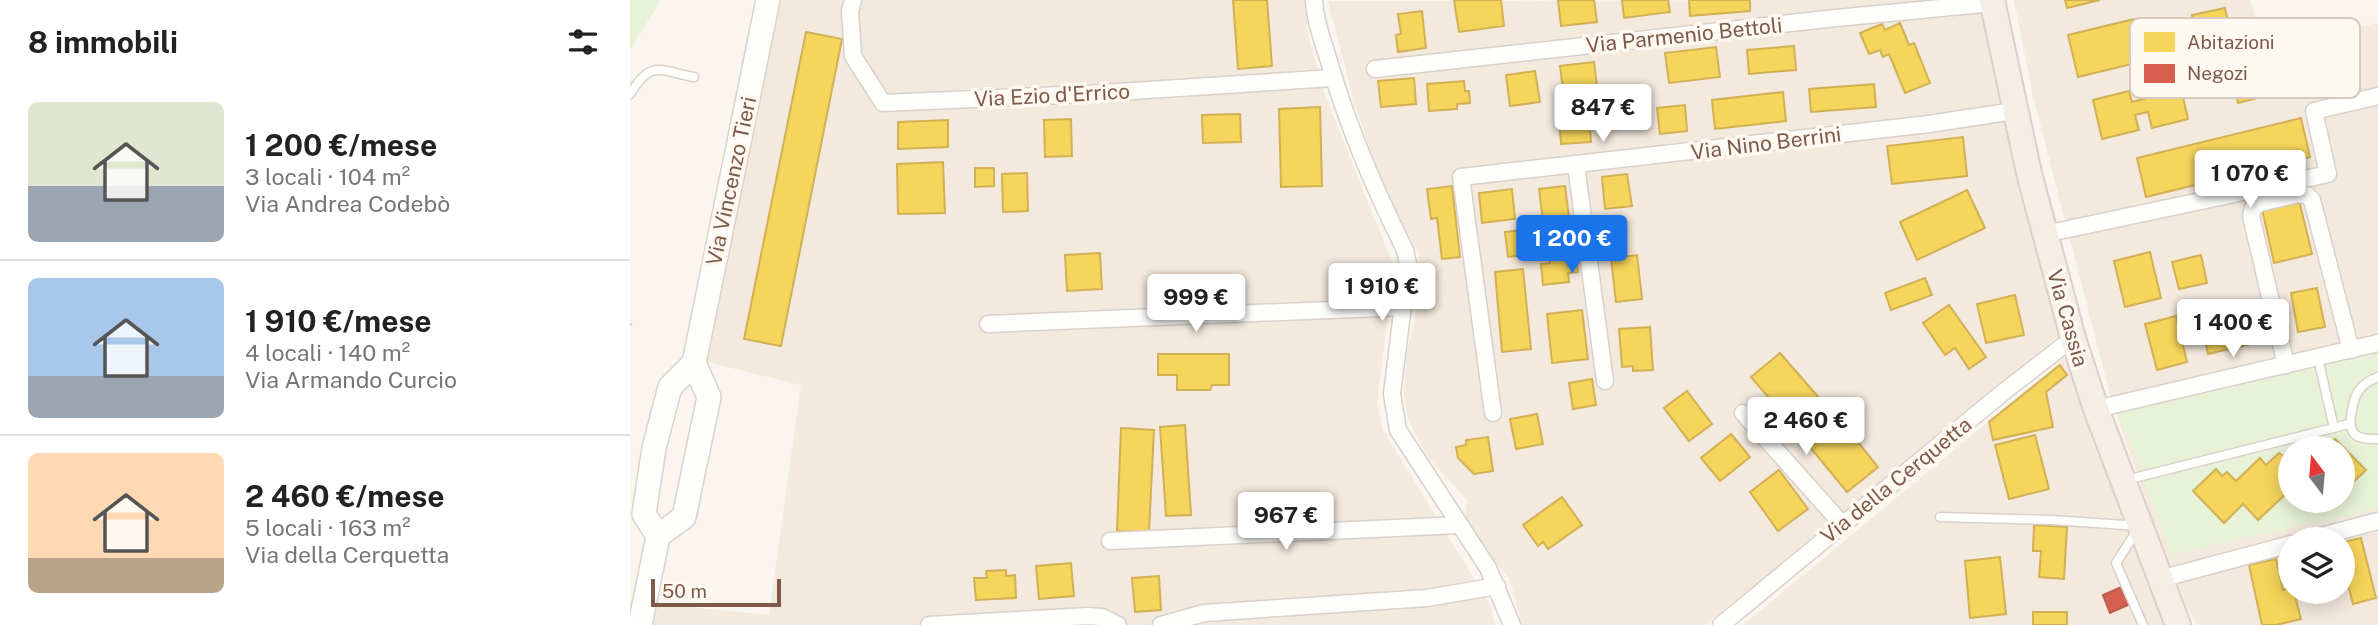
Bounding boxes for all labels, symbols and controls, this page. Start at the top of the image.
street label: Via Parmenio Bettoli [1585,12,1783,58]
legend [2130,18,2360,98]
icon: filters [564,23,602,61]
text: 8 immobili [28,24,178,60]
text: Abitazioni [2187,31,2275,53]
text: Negozi [2187,62,2248,84]
street label: Via Ezio d'Errico [973,78,1131,112]
pin: 847 € [1554,85,1652,144]
text: 847 € [1570,93,1636,120]
street label: Via Vincenzo Tieri [701,94,761,268]
street label: Via Nino Berrini [1689,121,1843,165]
text: 1 200 €/mese [245,127,437,163]
icon: home [84,130,168,214]
pin: 1 070 € [2185,150,2315,210]
text: 1 070 € [2211,159,2289,186]
text: 3 locali · 104 m² [245,163,410,190]
text: Via Andrea Codebò [245,190,450,217]
pin: 1 200 € [1507,216,1637,275]
text: 1 200 € [1532,224,1612,251]
pin: 1 910 € [1317,264,1447,323]
street label: Via Cassia [2042,267,2094,369]
text: 1 910 € [1344,272,1420,299]
pin: 999 € [1147,274,1245,334]
text: 999 € [1163,283,1229,310]
pin: 1 400 € [2168,300,2298,359]
text: 1 910 €/mese [245,303,432,339]
icon: home [84,306,168,390]
text: 1 400 € [2193,308,2273,335]
text: 4 locali · 140 m² [245,339,410,366]
text: Via Armando Curcio [245,366,457,393]
pin: 2 460 € [1741,398,1871,457]
text: 2 460 € [1764,406,1849,433]
street label: Via della Cerquetta [1816,412,1976,548]
north arrow [2278,436,2356,513]
map controls [2278,436,2355,604]
text: 2 460 €/mese [245,478,445,514]
icon: home [84,481,168,565]
pin: 967 € [1237,492,1335,552]
text: 967 € [1254,501,1318,528]
text: 5 locali · 163 m² [245,514,411,541]
button: layers [2278,527,2355,604]
text: Via della Cerquetta [245,541,449,568]
scale bar [651,576,780,608]
text: 50 m [662,580,707,602]

